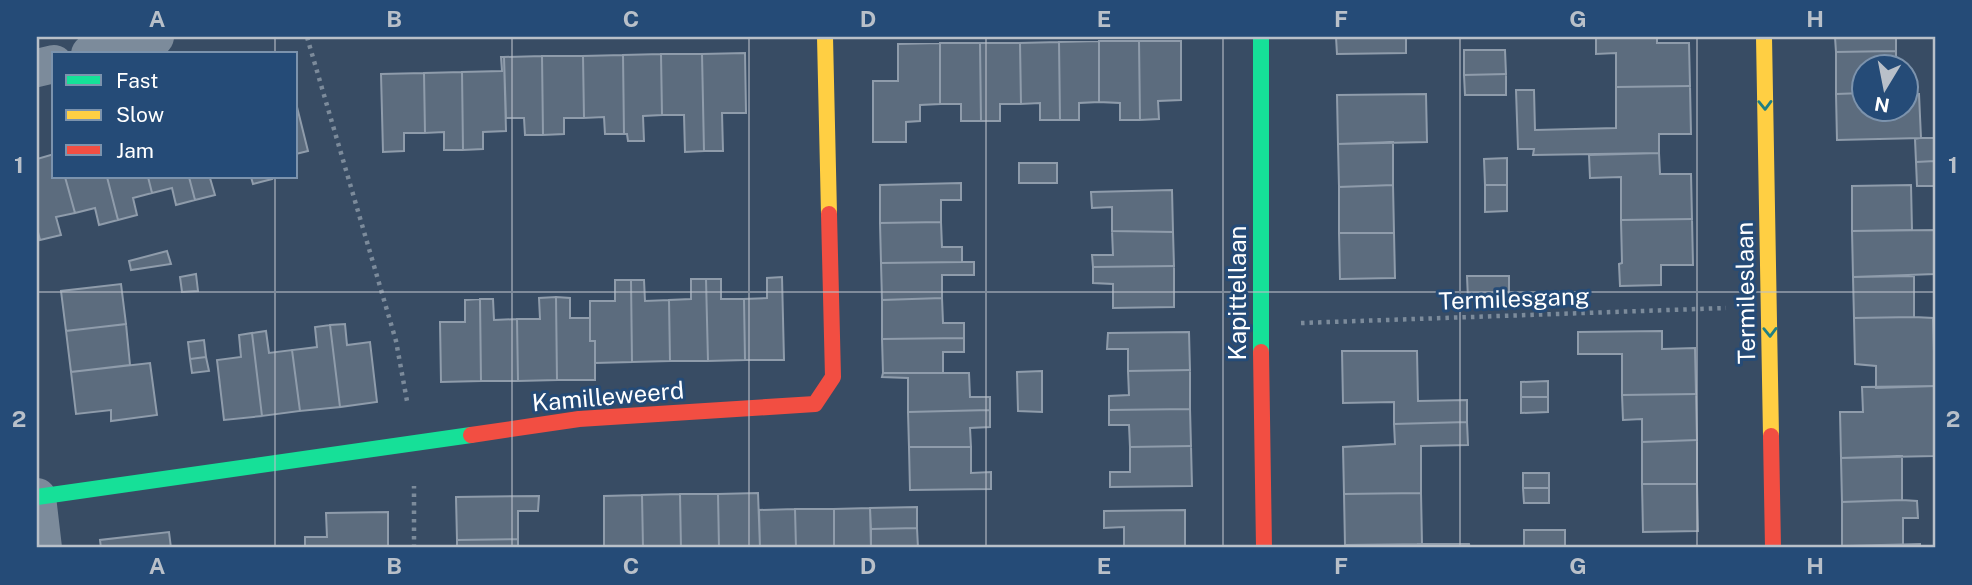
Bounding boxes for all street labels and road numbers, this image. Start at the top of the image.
street label: Termileslaan [1730,222,1760,364]
street label: Kapittellaan [1223,226,1251,360]
street label: Termilesgang [1438,281,1590,315]
street label: Kamilleweerd [531,375,685,417]

